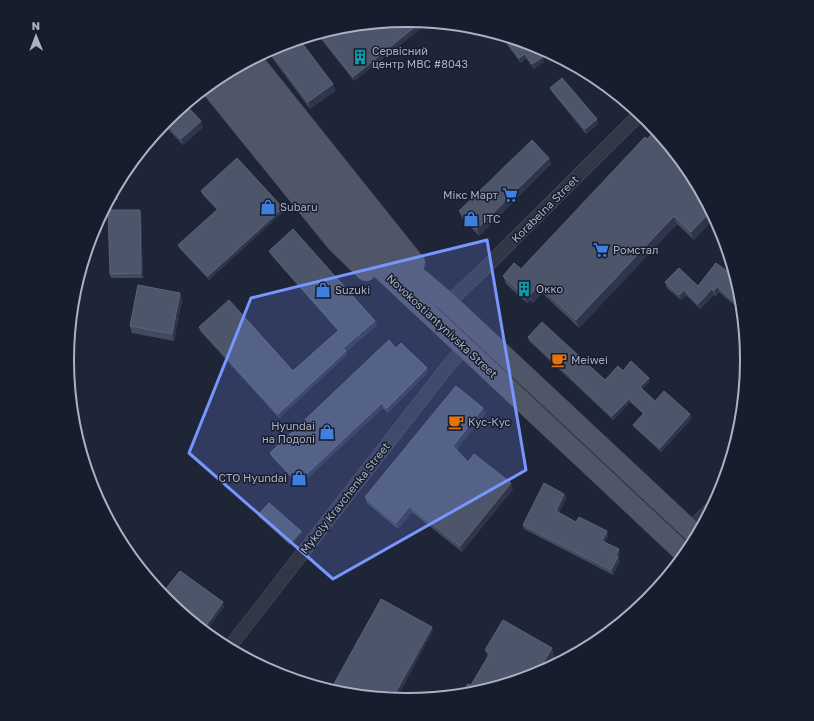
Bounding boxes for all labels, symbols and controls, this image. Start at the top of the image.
north arrow [16,16,56,56]
text: N [32,19,40,32]
place label: Сервісний центр МВС #8043 [372,44,468,70]
building icon: Сервісний центр МВС #8043 [351,48,369,66]
street label: Korabelna Street [508,172,581,245]
supermarket icon: Мікс Март [501,186,519,204]
place label: Мікс Март [443,188,499,201]
shop icon: Subaru [259,198,277,216]
place label: Subaru [280,200,318,213]
shop icon: ITC [462,210,480,228]
place label: ITC [483,212,501,225]
supermarket icon: Ромстал [592,241,610,259]
place label: Ромстал [613,243,658,256]
street label: Novokostiantynivska Street [385,271,500,380]
building icon: Окко [515,280,533,298]
shop icon: Suzuki [314,281,332,299]
place label: Окко [536,282,564,295]
place label: Suzuki [335,283,370,296]
cafe icon: Meiwei [550,351,568,369]
place label: Meiwei [571,353,608,366]
cafe icon: Кус-Кус [447,413,465,431]
place label: Кус-Кус [468,415,511,428]
place label: Hyundai на Подолі [262,419,315,445]
shop icon: Hyundai на Подолі [318,423,336,441]
street label: Mykoly Kravchenka Street [297,439,392,556]
shop icon: СТО Hyundai [290,469,308,487]
place label: СТО Hyundai [218,471,287,484]

